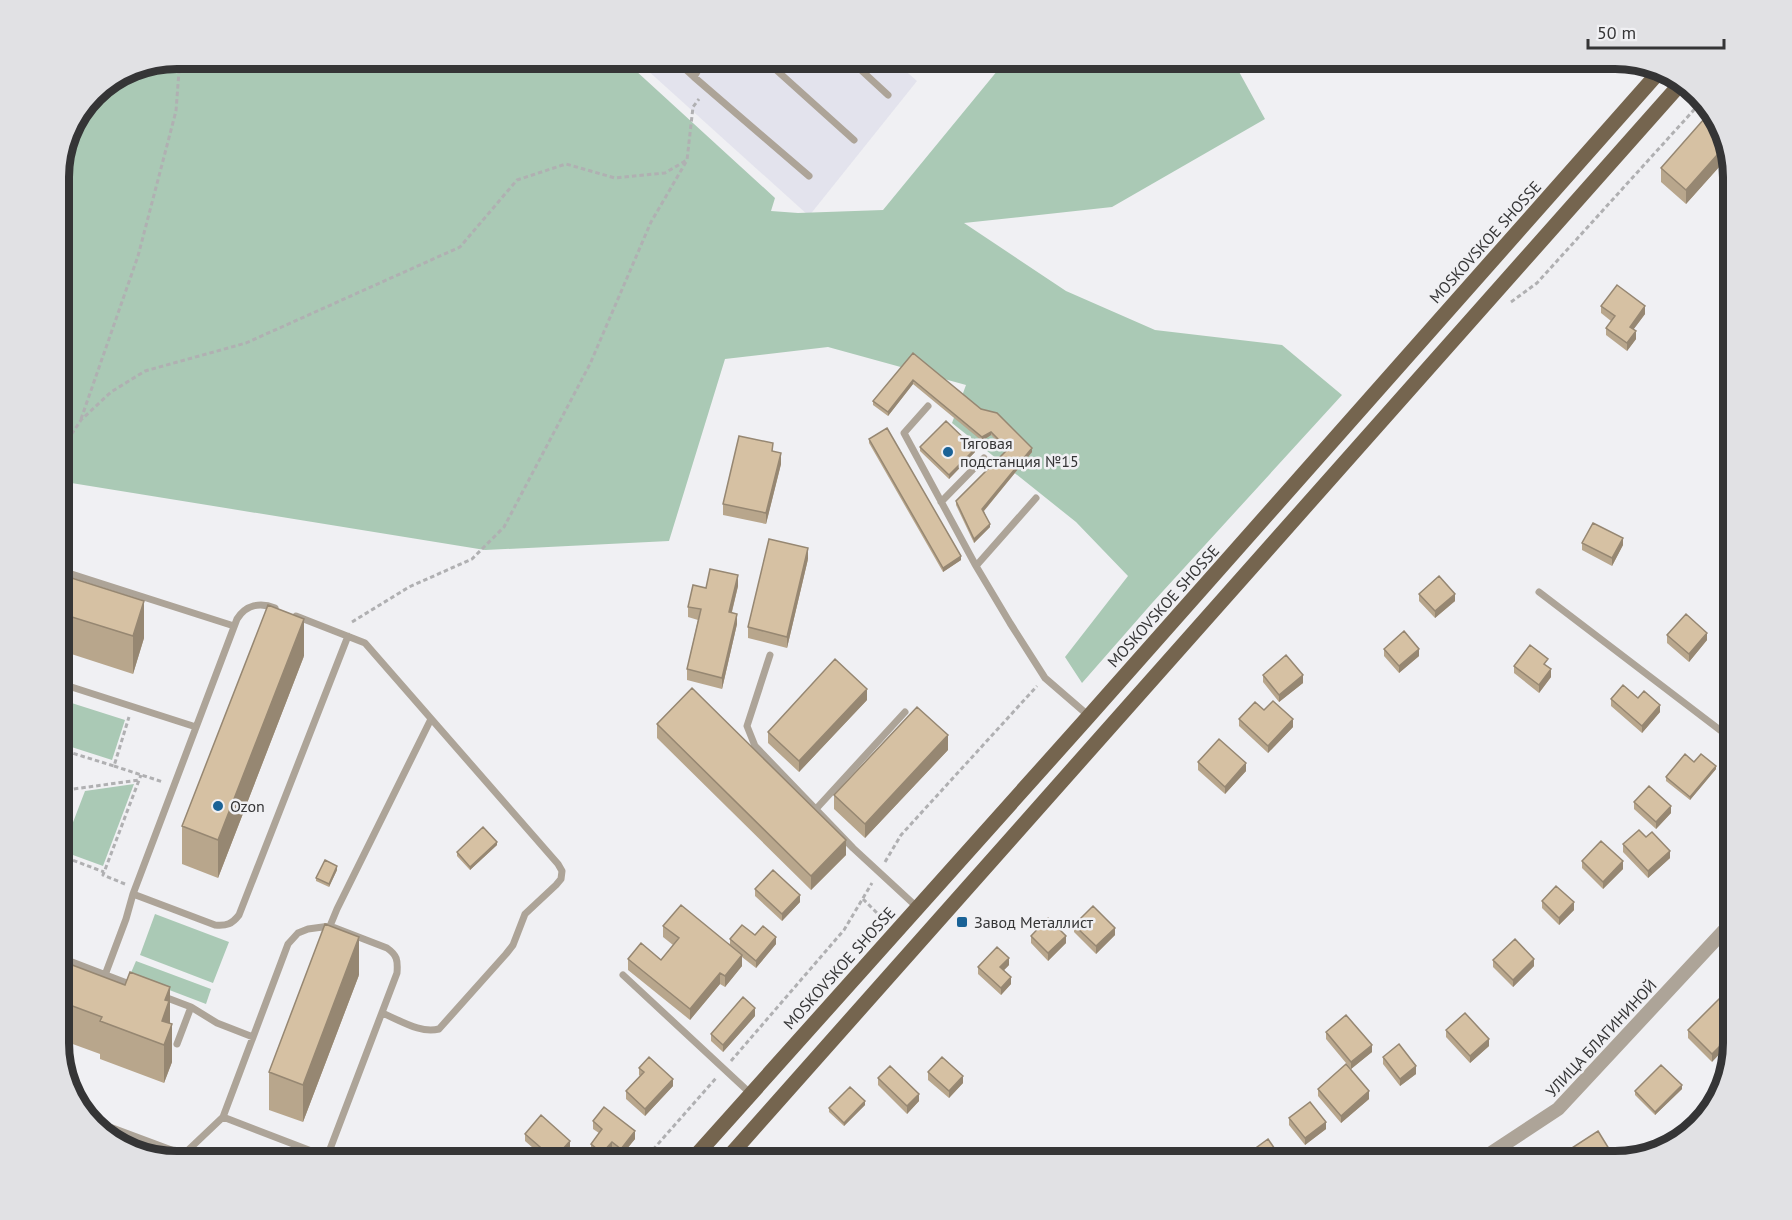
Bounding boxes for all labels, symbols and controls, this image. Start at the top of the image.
scale bar [1588,12,1724,50]
text: 50 m [1597,21,1636,44]
street label: MOSKOVSKOE SHOSSE [1425,177,1545,307]
place label: Тяговая подстанция №15 [960,433,1079,471]
marker: Тяговая подстанция №15 [941,445,955,459]
street label: MOSKOVSKOE SHOSSE [1103,541,1223,671]
place label: Ozon [230,796,265,816]
marker: Ozon [211,799,225,813]
street label: MOSKOVSKOE SHOSSE [779,903,899,1033]
place label: Завод Металлист [974,912,1094,932]
marker: Завод Металлист [955,915,969,929]
street label: УЛИЦА БЛАГИНИНОЙ [1541,975,1661,1101]

